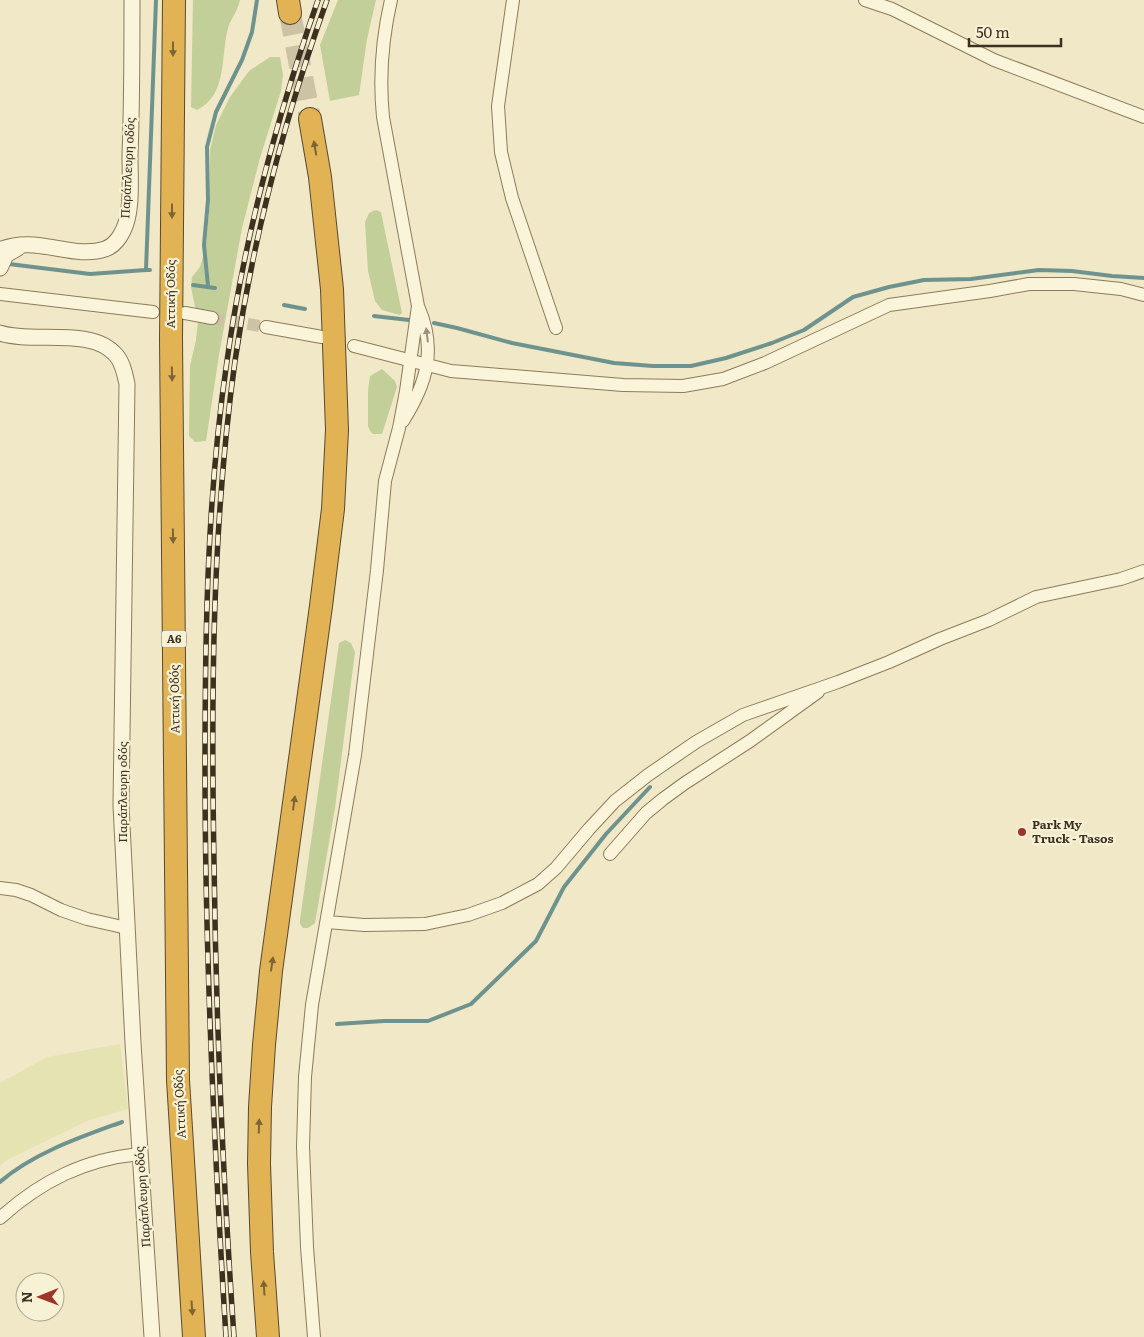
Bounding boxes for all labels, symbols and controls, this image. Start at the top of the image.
scale bar [969,15,1062,47]
text: 50 m [976,20,1010,43]
one-way arrow [169,41,177,57]
street label: Παράπλευρη οδός [115,117,139,219]
one-way arrow [311,139,319,155]
one-way arrow [168,203,176,219]
street label: Αττική Οδός [161,259,179,329]
one-way arrow [423,327,431,343]
one-way arrow [168,366,176,382]
one-way arrow [169,528,177,544]
road number: Α6 [162,630,186,648]
street label: Αττική Οδός [164,664,184,734]
street label: Παράπλευρη οδός [113,741,131,843]
one-way arrow [290,795,298,811]
place label: Park My Truck - Tasos [1032,815,1113,847]
marker: Park My Truck - Tasos [1016,826,1028,838]
one-way arrow [268,956,276,972]
street label: Αττική Οδός [168,1069,190,1139]
one-way arrow [256,1118,264,1134]
street label: Παράπλευρη οδός [129,1146,155,1248]
north arrow [15,1272,65,1322]
one-way arrow [260,1280,268,1296]
text: N [16,1291,36,1303]
one-way arrow [188,1300,196,1316]

